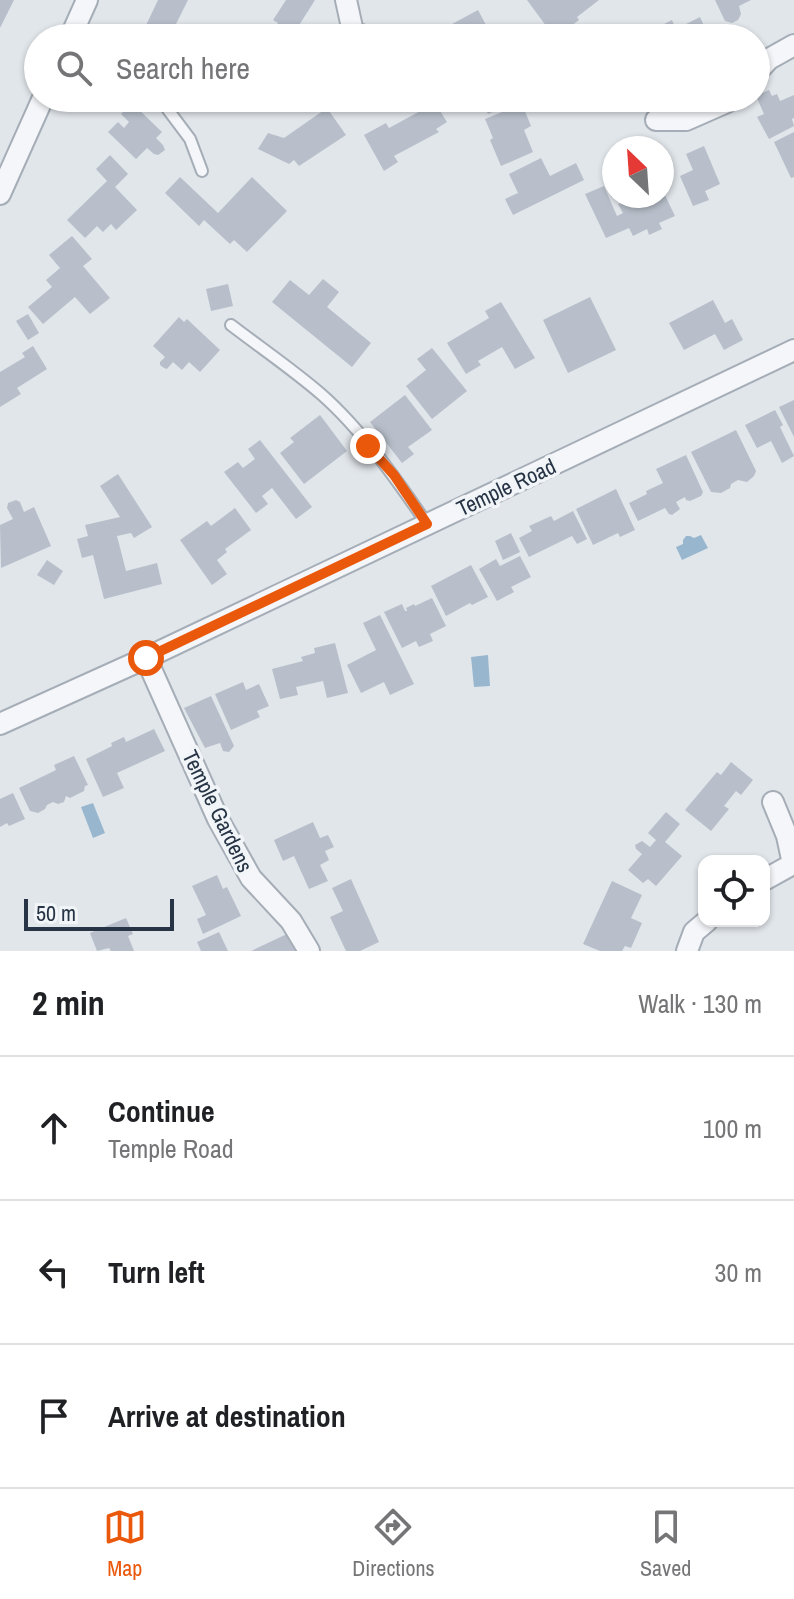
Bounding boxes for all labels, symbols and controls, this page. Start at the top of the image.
search box [24,24,770,112]
icon: search [52,46,96,90]
text: Search here [116,48,250,88]
north arrow [602,136,674,208]
route end [350,428,386,464]
street label: Temple Road [451,451,561,523]
route start [128,640,164,676]
street label: Temple Gardens [176,745,260,877]
map controls [698,855,770,927]
button: locate [698,855,770,927]
scale bar [24,895,174,931]
text: 50 m [36,898,76,928]
text: 2 min [32,980,105,1026]
text: Walk · 130 m [638,986,762,1021]
text: Continue [108,1091,215,1131]
icon: ahead [32,1106,76,1150]
text: 100 m [703,1111,762,1146]
text: Temple Road [108,1131,234,1166]
icon: left [32,1250,76,1294]
text: Turn left [108,1252,205,1292]
text: 30 m [715,1255,762,1290]
icon: arrive [32,1394,76,1438]
text: Arrive at destination [108,1396,346,1436]
tab: Map [103,1505,147,1583]
tab: Directions [352,1505,435,1583]
tab: Saved [640,1505,691,1583]

